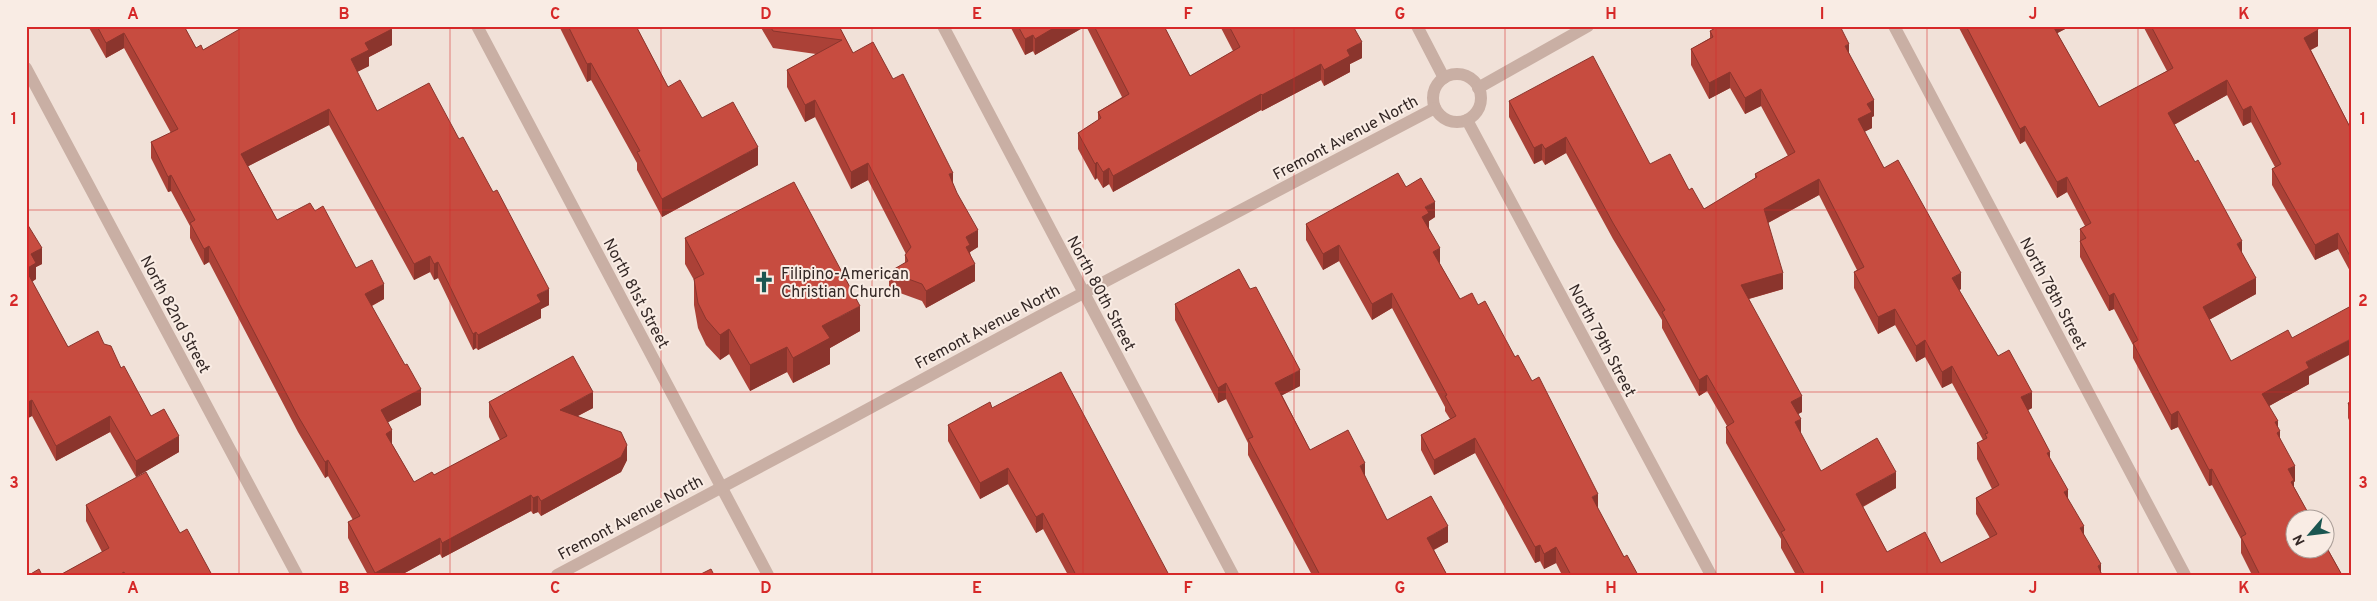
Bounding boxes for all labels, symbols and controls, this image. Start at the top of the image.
text: A [127,5,139,25]
text: B [338,5,350,25]
text: C [550,5,560,25]
text: D [760,5,772,25]
text: E [972,5,982,25]
text: F [1183,5,1193,25]
text: G [1395,5,1405,25]
text: H [1605,5,1617,25]
text: I [1820,5,1824,25]
text: J [2029,5,2037,25]
text: K [2238,5,2250,25]
street label: Fremont Avenue North [1270,92,1422,186]
text: 1 [11,110,17,130]
text: 1 [2360,110,2366,130]
street label: North 80th Street [1061,233,1139,355]
street label: North 78th Street [2014,234,2090,354]
street label: North 81st Street [598,235,673,352]
street label: North 82nd Street [135,253,214,377]
place label: Filipino-American Christian Church [781,265,909,303]
church icon: Filipino-American Christian Church [751,269,777,295]
street label: Fremont Avenue North [912,281,1064,375]
street label: North 79th Street [1563,281,1639,401]
text: 2 [9,292,19,312]
text: 2 [2358,292,2368,312]
street label: Fremont Avenue North [555,472,707,566]
text: 3 [9,474,19,494]
text: 3 [2358,474,2368,494]
north arrow [2284,508,2334,558]
text: N [2290,531,2310,548]
text: A [127,579,139,599]
text: B [338,579,350,599]
text: C [550,579,560,599]
text: D [760,579,772,599]
text: E [972,579,982,599]
text: F [1183,579,1193,599]
text: G [1395,579,1405,599]
text: H [1605,579,1617,599]
text: I [1820,579,1824,599]
text: J [2029,579,2037,599]
text: K [2238,579,2250,599]

